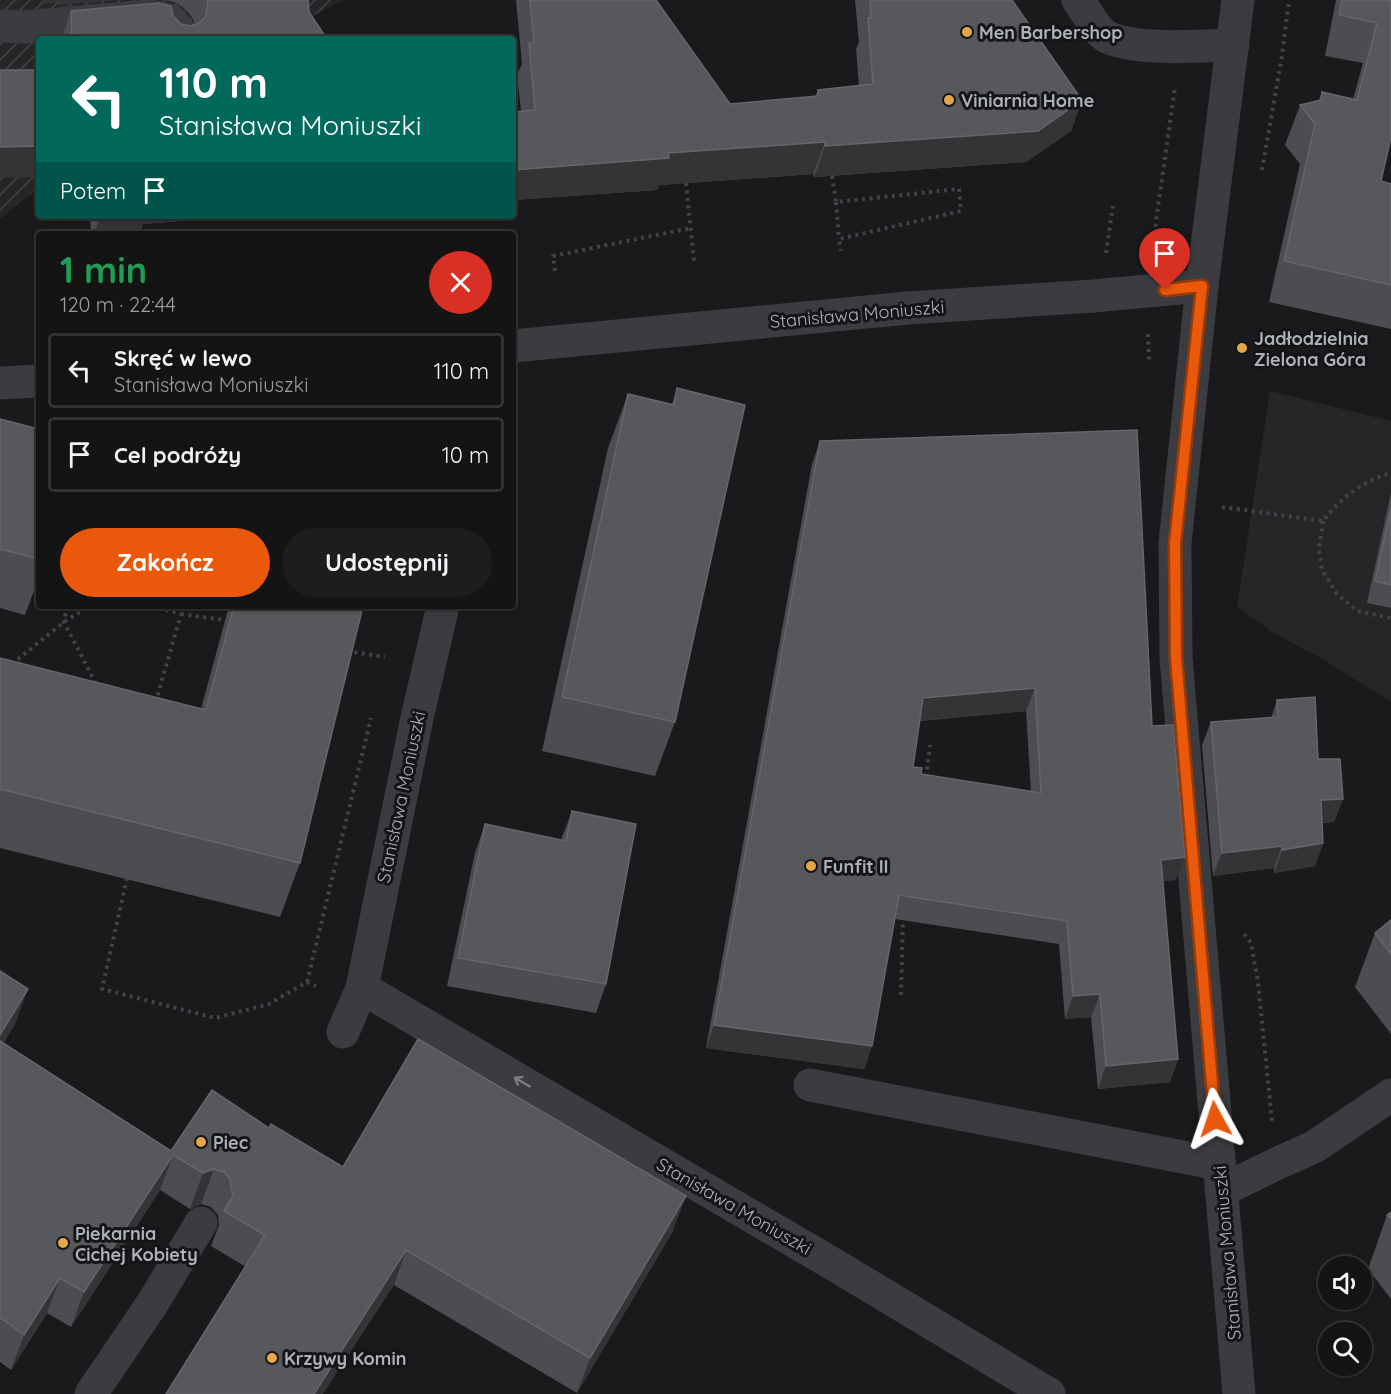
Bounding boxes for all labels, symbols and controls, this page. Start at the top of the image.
place label: Men Barbershop [979,21,1123,44]
marker: Men Barbershop [960,25,974,39]
text: 110 m [159,56,268,109]
icon: left [60,60,138,138]
place label: Viniarnia Home [961,89,1094,112]
marker: Viniarnia Home [942,93,956,107]
text: Stanisława Moniuszki [159,108,422,142]
icon: arrive [138,174,171,207]
text: Potem [60,177,126,205]
pin [1139,228,1190,290]
icon: arrive [1148,237,1181,270]
text: 1 min [60,247,147,292]
button: close [429,251,492,314]
text: 120 m · 22:44 [60,292,176,317]
street label: Stanisława Moniuszki [769,295,945,333]
place label: Jadłodzielnia Zielona Góra [1254,327,1369,371]
marker: Jadłodzielnia Zielona Góra [1235,341,1249,355]
text: Skręć w lewo [114,344,252,372]
icon: left [63,354,96,387]
text: 110 m [434,357,489,385]
text: Stanisława Moniuszki [114,372,308,397]
icon: arrive [63,438,96,471]
text: Cel podróży [114,441,241,469]
text: 10 m [442,441,489,469]
button: Zakończ [60,528,270,597]
button: Udostępnij [282,528,492,597]
street label: Stanisława Moniuszki [372,709,430,885]
place label: Funfit II [823,855,889,878]
marker: Funfit II [804,859,818,873]
one-way arrow [514,1076,531,1088]
position arrow [1183,1087,1247,1151]
place label: Piec [213,1131,248,1154]
marker: Piec [194,1135,208,1149]
street label: Stanisława Moniuszki [652,1152,816,1260]
street label: Stanisława Moniuszki [1208,1165,1246,1341]
place label: Piekarnia Cichej Kobiety [75,1222,198,1266]
marker: Piekarnia Cichej Kobiety [56,1236,70,1250]
map controls [1318,1256,1372,1376]
button: sound [1318,1256,1372,1310]
button: search [1318,1322,1372,1376]
place label: Krzywy Komin [284,1347,406,1370]
marker: Krzywy Komin [265,1351,279,1365]

